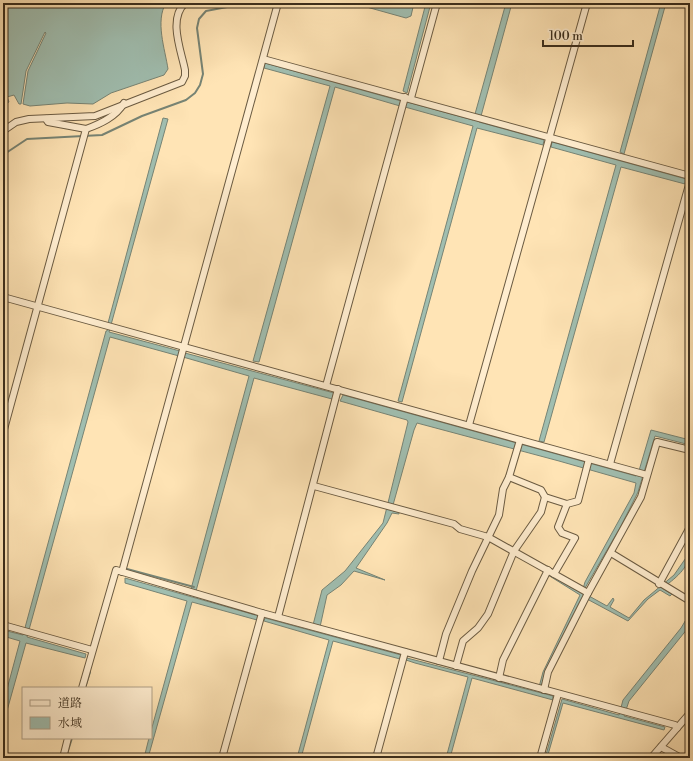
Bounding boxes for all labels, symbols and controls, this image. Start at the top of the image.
scale bar [543,22,633,48]
text: 100 m [549,29,583,44]
legend [22,687,152,739]
text: 道路 [58,696,82,711]
text: 水域 [58,716,82,731]

